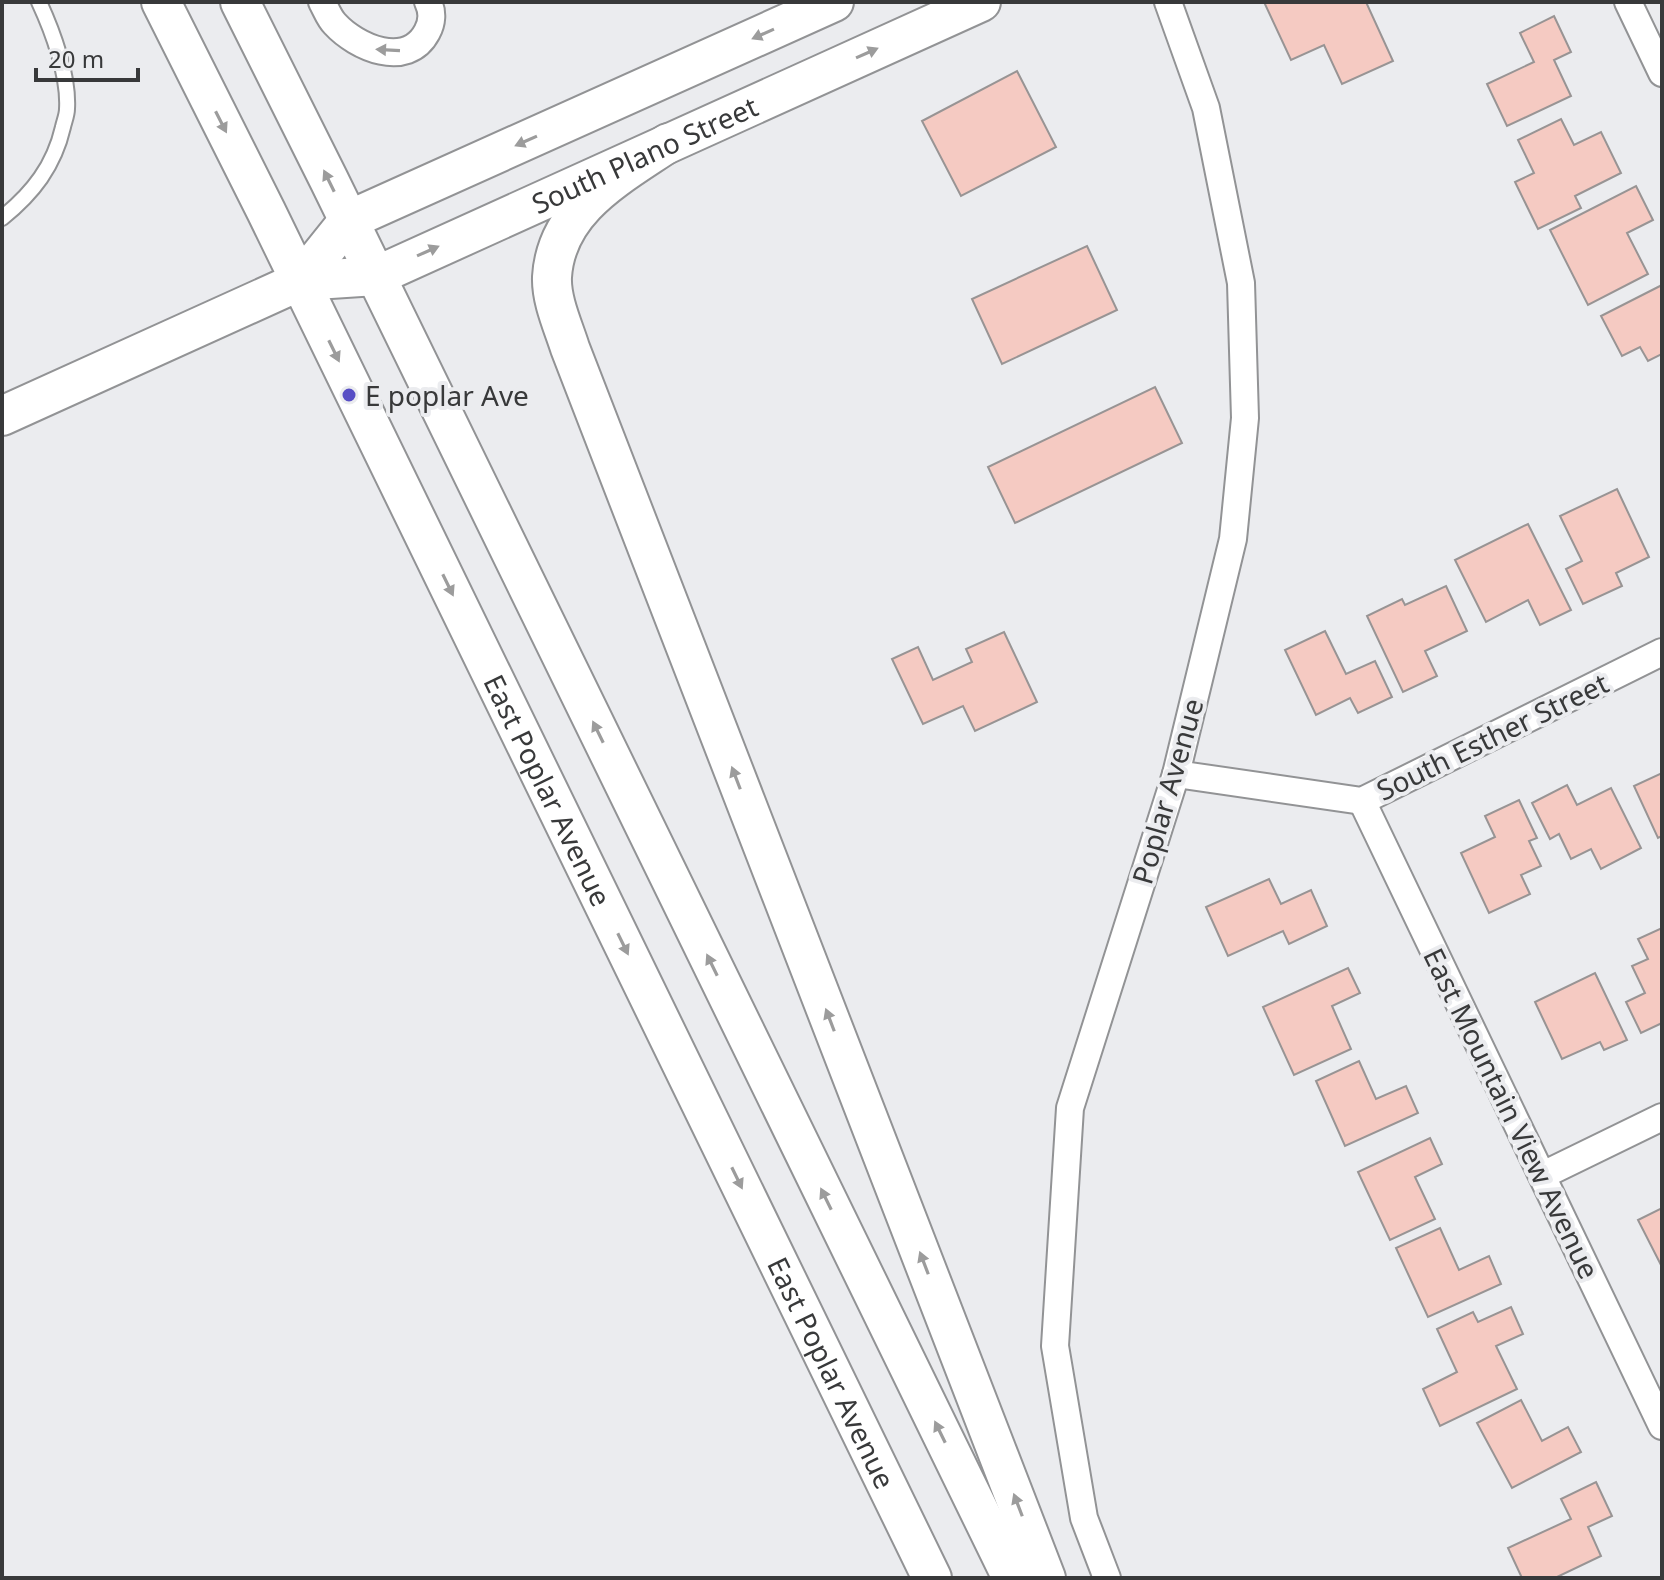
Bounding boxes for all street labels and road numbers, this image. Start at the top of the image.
street label: South Plano Street [525,87,763,222]
street label: South Esther Street [1370,663,1614,809]
street label: East Poplar Avenue [476,668,621,912]
street label: Poplar Avenue [1122,694,1212,888]
street label: East Mountain View Avenue [1415,941,1609,1285]
street label: East Poplar Avenue [759,1250,904,1495]

